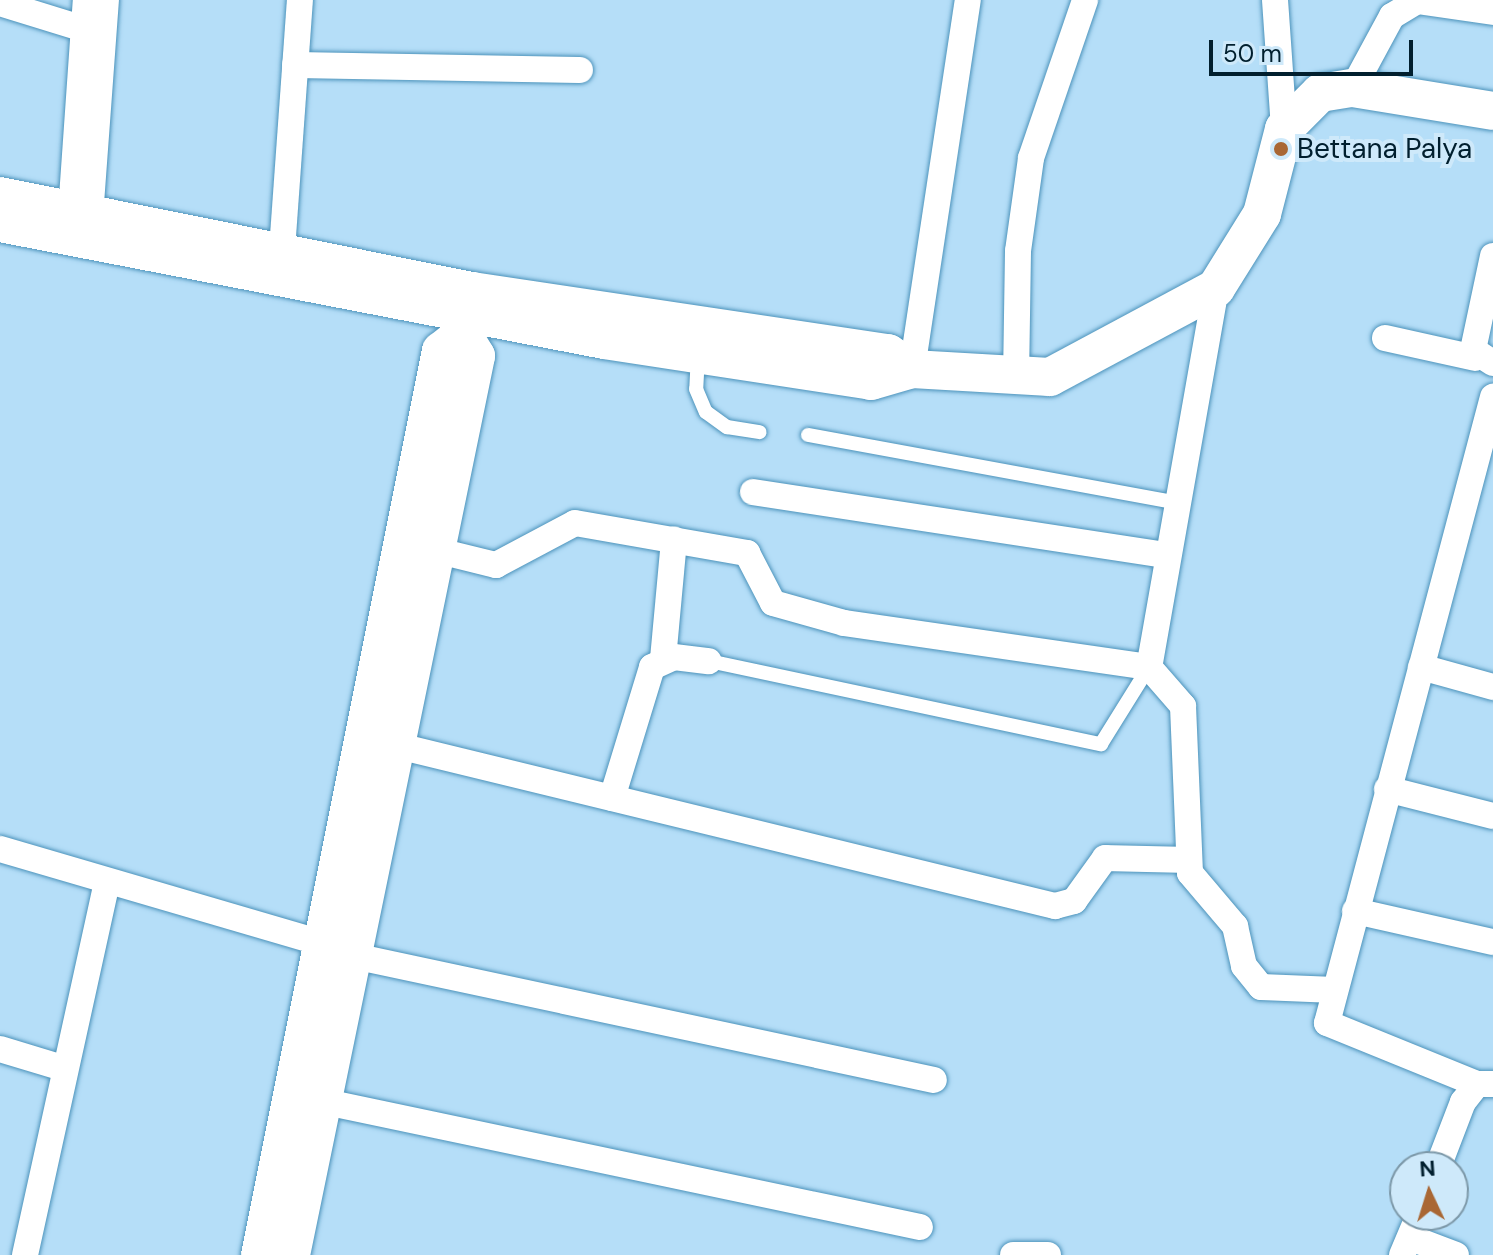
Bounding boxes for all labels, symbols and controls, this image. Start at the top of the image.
scale bar [1213,24,1417,74]
text: 50 m [1223,38,1282,69]
place label: Bettana Palya [1297,132,1472,166]
marker: Bettana Palya [1272,140,1290,158]
north arrow [1389,1151,1469,1231]
text: N [1418,1154,1436,1184]

